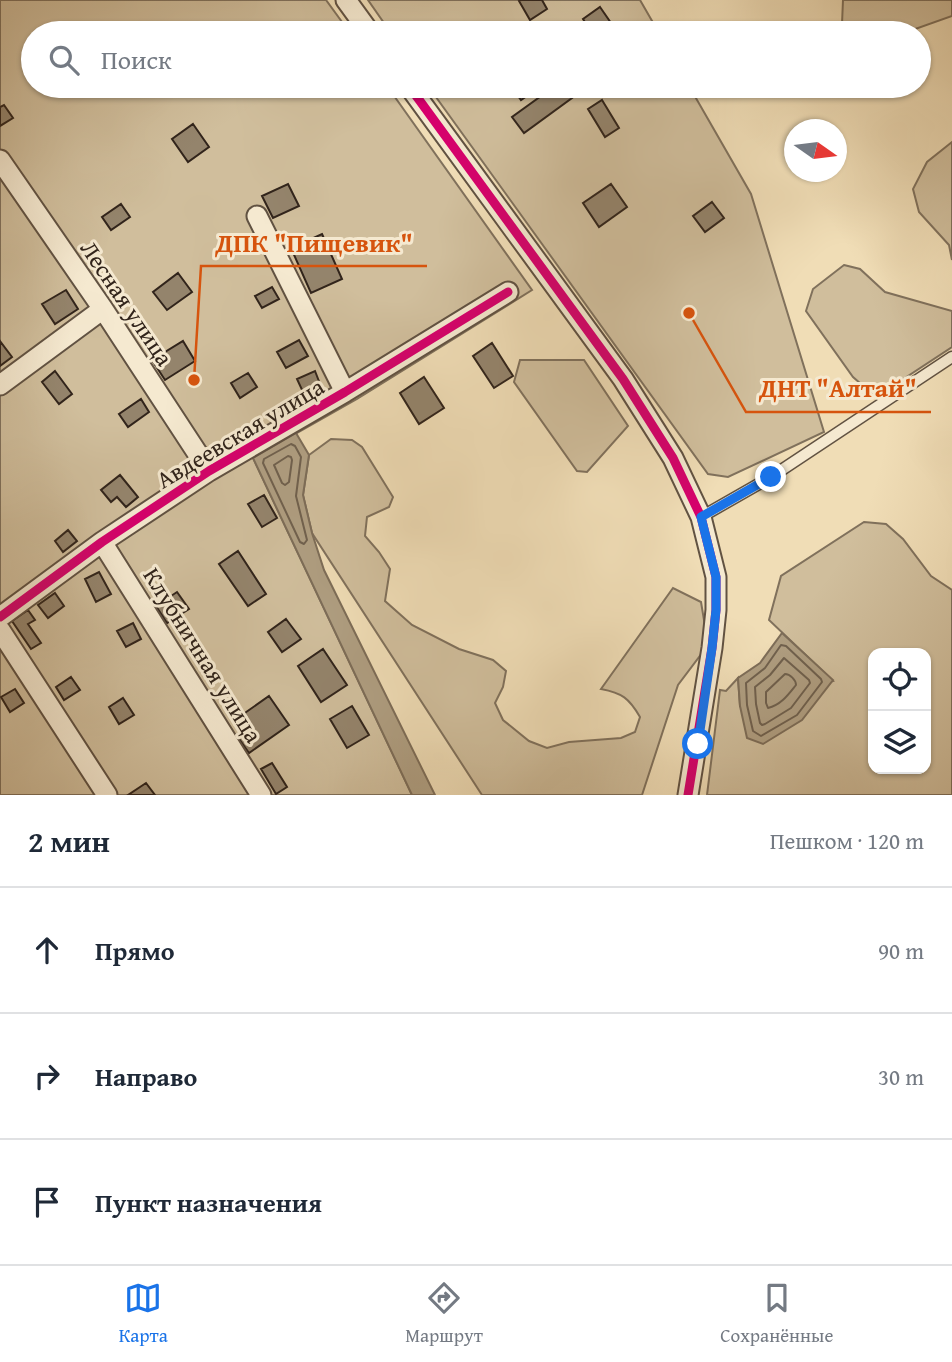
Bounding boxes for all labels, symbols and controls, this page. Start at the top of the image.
search box [21,21,931,98]
text: Поиск [101,40,172,79]
icon: search [45,41,83,79]
north arrow [784,119,847,182]
callout: ДПК "Пищевик" [201,219,427,266]
text: ДПК "Пищевик" [214,223,413,262]
street label: Лесная улица [72,233,182,373]
callout: ДНТ "Алтай" [746,365,931,412]
text: ДНТ "Алтай" [758,368,917,407]
street label: Авдеевская улица [149,369,331,497]
route end [755,461,786,492]
street label: Клубничная улица [135,560,271,750]
map controls [868,648,931,774]
button: locate [868,648,931,711]
button: layers [868,711,931,774]
route start [682,728,713,759]
text: 2 мин [28,819,110,863]
text: Пешком · 120 m [770,824,924,857]
icon: ahead [28,931,66,969]
text: Прямо [95,931,175,970]
text: 90 m [878,934,924,967]
icon: right [28,1057,66,1095]
text: Направо [95,1057,197,1096]
text: 30 m [878,1060,924,1093]
icon: arrive [28,1183,66,1221]
text: Пункт назначения [95,1183,322,1222]
tab: Карта [119,1279,168,1349]
tab: Маршрут [405,1279,483,1349]
tab: Сохранённые [720,1279,833,1349]

